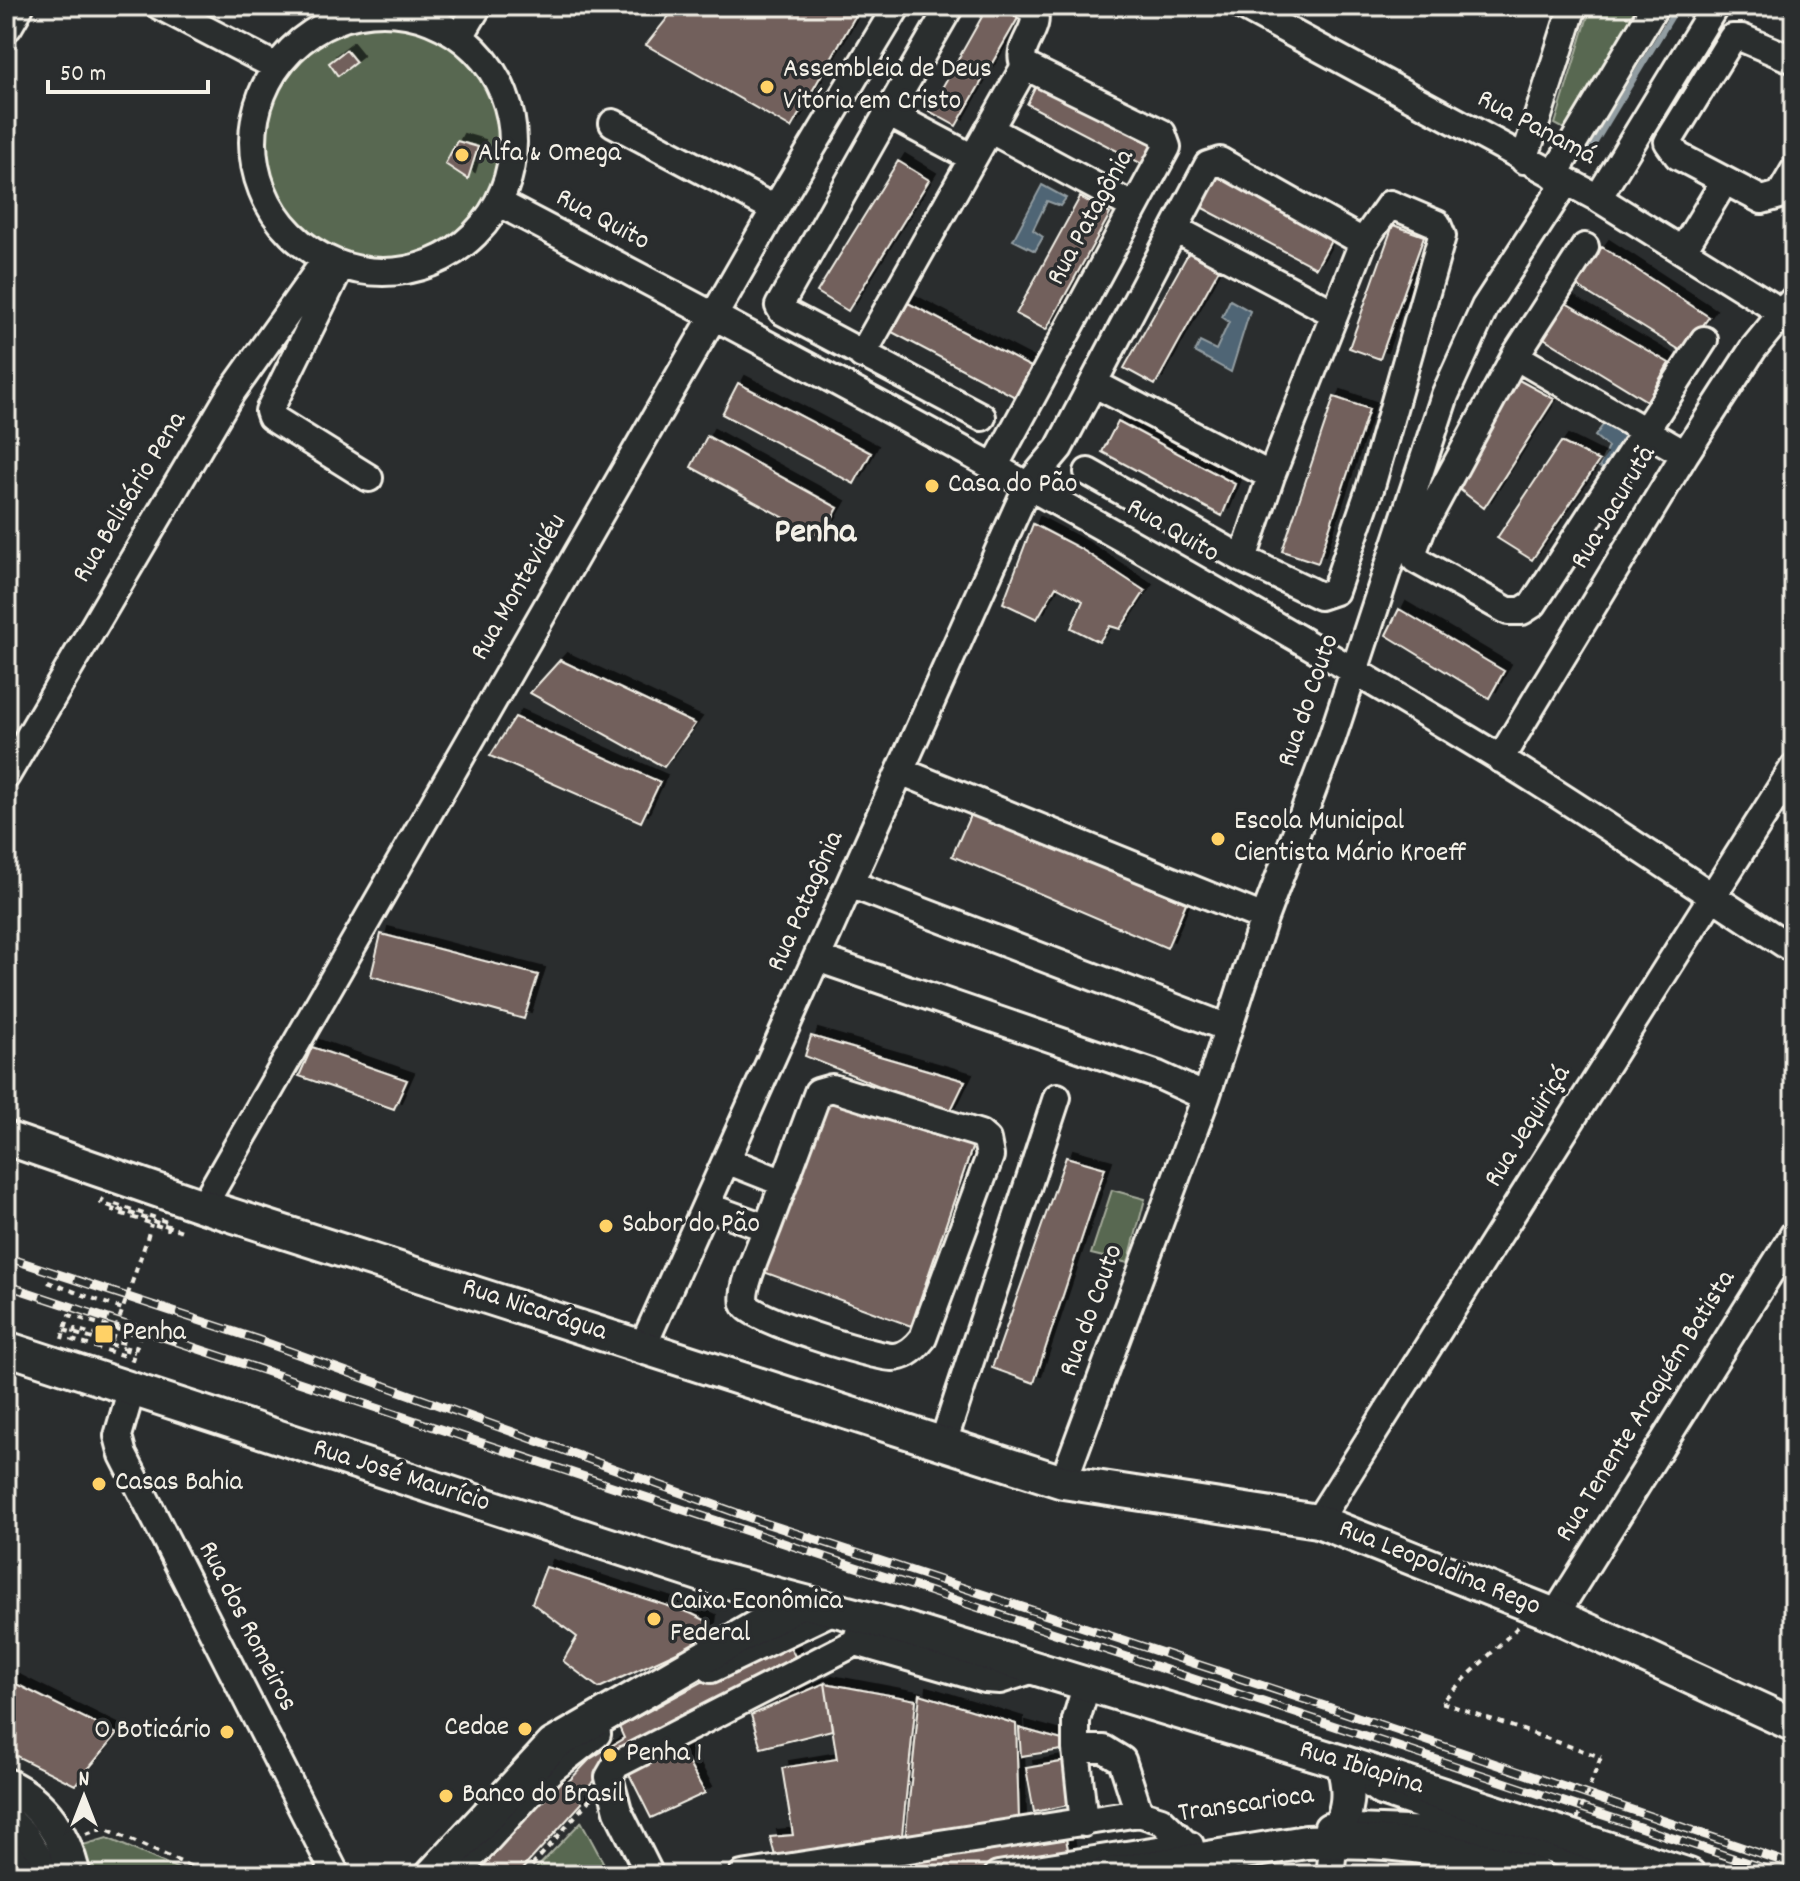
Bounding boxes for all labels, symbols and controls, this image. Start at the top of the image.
scale bar [48,44,208,94]
place label: Assembleia de Deus Vitória em Cristo [783,51,992,123]
text: 50 m [60,58,106,92]
marker: Assembleia de Deus Vitória em Cristo [758,78,776,96]
street label: Rua Panamá [1469,81,1603,177]
place label: Alfa & Omega [478,135,622,175]
street label: Rua Patagônia [1038,142,1146,294]
marker: Alfa & Omega [453,146,471,164]
street label: Rua Quito [548,180,656,262]
street label: Rua Belisário Pena [64,404,199,591]
street label: Rua Jacurutã [1562,438,1668,578]
place label: Casa do Pão [948,466,1077,506]
marker: Casa do Pão [923,477,941,495]
street label: Rua Quito [1118,489,1226,575]
street label: Rua Montevidéu [462,507,578,669]
district label: Penha [774,508,857,560]
street label: Rua do Couto [1269,629,1351,773]
place label: Escola Municipal Cientista Mário Kroeff [1234,803,1467,875]
street label: Rua Patagônia [758,824,856,979]
marker: Escola Municipal Cientista Mário Kroeff [1209,830,1227,848]
street label: Rua Jequiriçá [1475,1058,1583,1196]
place label: Sabor do Pão [622,1206,760,1246]
marker: Sabor do Pão [597,1217,615,1235]
street label: Rua do Couto [1051,1239,1135,1383]
street label: Rua Tenente Araquém Batista [1547,1262,1748,1551]
street label: Rua Nicarágua [456,1269,613,1354]
place label: Penha [122,1314,187,1354]
marker: Penha [93,1323,115,1345]
street label: Rua José Maurício [307,1430,495,1524]
place label: Casas Bahia [115,1464,243,1504]
marker: Casas Bahia [90,1475,108,1493]
street label: Rua Leopoldina Rego [1332,1510,1546,1628]
street label: Rua dos Romeiros [186,1535,306,1719]
place label: Caixa Econômica Federal [670,1583,843,1655]
marker: Caixa Econômica Federal [645,1610,663,1628]
place label: Cedae [444,1709,509,1749]
place label: O Boticário [94,1712,211,1752]
marker: Cedae [516,1720,534,1738]
marker: O Boticário [218,1723,236,1741]
street label: Rua Ibiapina [1294,1731,1429,1807]
place label: Penha 1 [626,1735,702,1775]
marker: Penha 1 [601,1746,619,1764]
north arrow [44,1757,124,1837]
text: N [79,1765,90,1796]
place label: Banco do Brasil [462,1776,624,1816]
street label: Transcarioca [1176,1777,1317,1835]
marker: Banco do Brasil [437,1787,455,1805]

